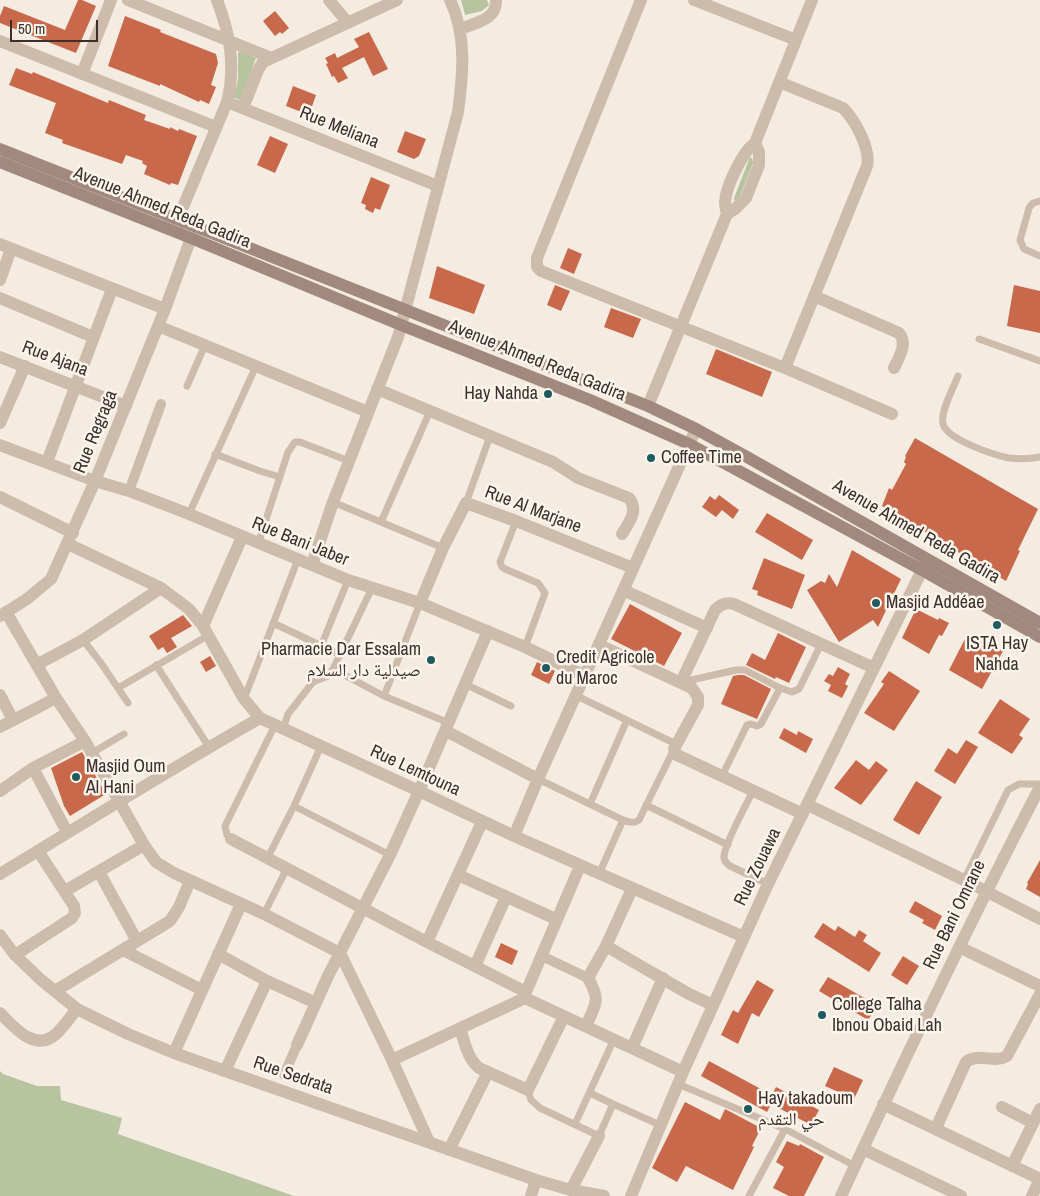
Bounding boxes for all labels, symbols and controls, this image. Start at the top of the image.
scale bar [12,10,100,42]
text: 50 m [18,18,45,39]
street label: Rue Meliana [296,102,382,154]
street label: Avenue Ahmed Reda Gadira [70,163,254,253]
street label: Avenue Ahmed Reda Gadira [445,316,629,406]
street label: Rue Ajana [19,337,91,381]
place label: Hay Nahda [464,383,538,405]
street label: Rue Regraga [70,387,122,477]
marker: Hay Nahda [542,388,554,400]
place label: Coffee Time [661,447,742,469]
marker: Coffee Time [645,452,657,464]
street label: Avenue Ahmed Reda Gadira [829,475,1003,589]
street label: Rue Al Marjane [482,482,584,538]
street label: Rue Bani Jaber [248,513,352,571]
place label: Masjid Addéae [886,592,984,614]
marker: Masjid Addéae [870,597,882,609]
marker: ISTA Hay Nahda [991,619,1003,631]
place label: ISTA Hay Nahda [966,633,1028,676]
place label: Pharmacie Dar Essalam صيدلية دار السلام [261,639,421,682]
place label: Credit Agricole du Maroc [556,647,654,690]
marker: Pharmacie Dar Essalam صيدلية دار السلام [425,654,437,666]
marker: Credit Agricole du Maroc [540,662,552,674]
street label: Rue Lemtouna [367,741,463,801]
place label: Masjid Oum Al Hani [86,756,166,799]
marker: Masjid Oum Al Hani [70,771,82,783]
street label: Rue Zouawa [730,825,786,909]
street label: Rue Bani Omrane [919,857,991,973]
place label: College Talha Ibnou Obaid Lah [832,994,942,1036]
marker: College Talha Ibnou Obaid Lah [816,1009,828,1021]
street label: Rue Sedrata [250,1052,336,1100]
place label: Hay takadoum حي التقدم [758,1088,853,1130]
marker: Hay takadoum حي التقدم [742,1103,754,1115]

